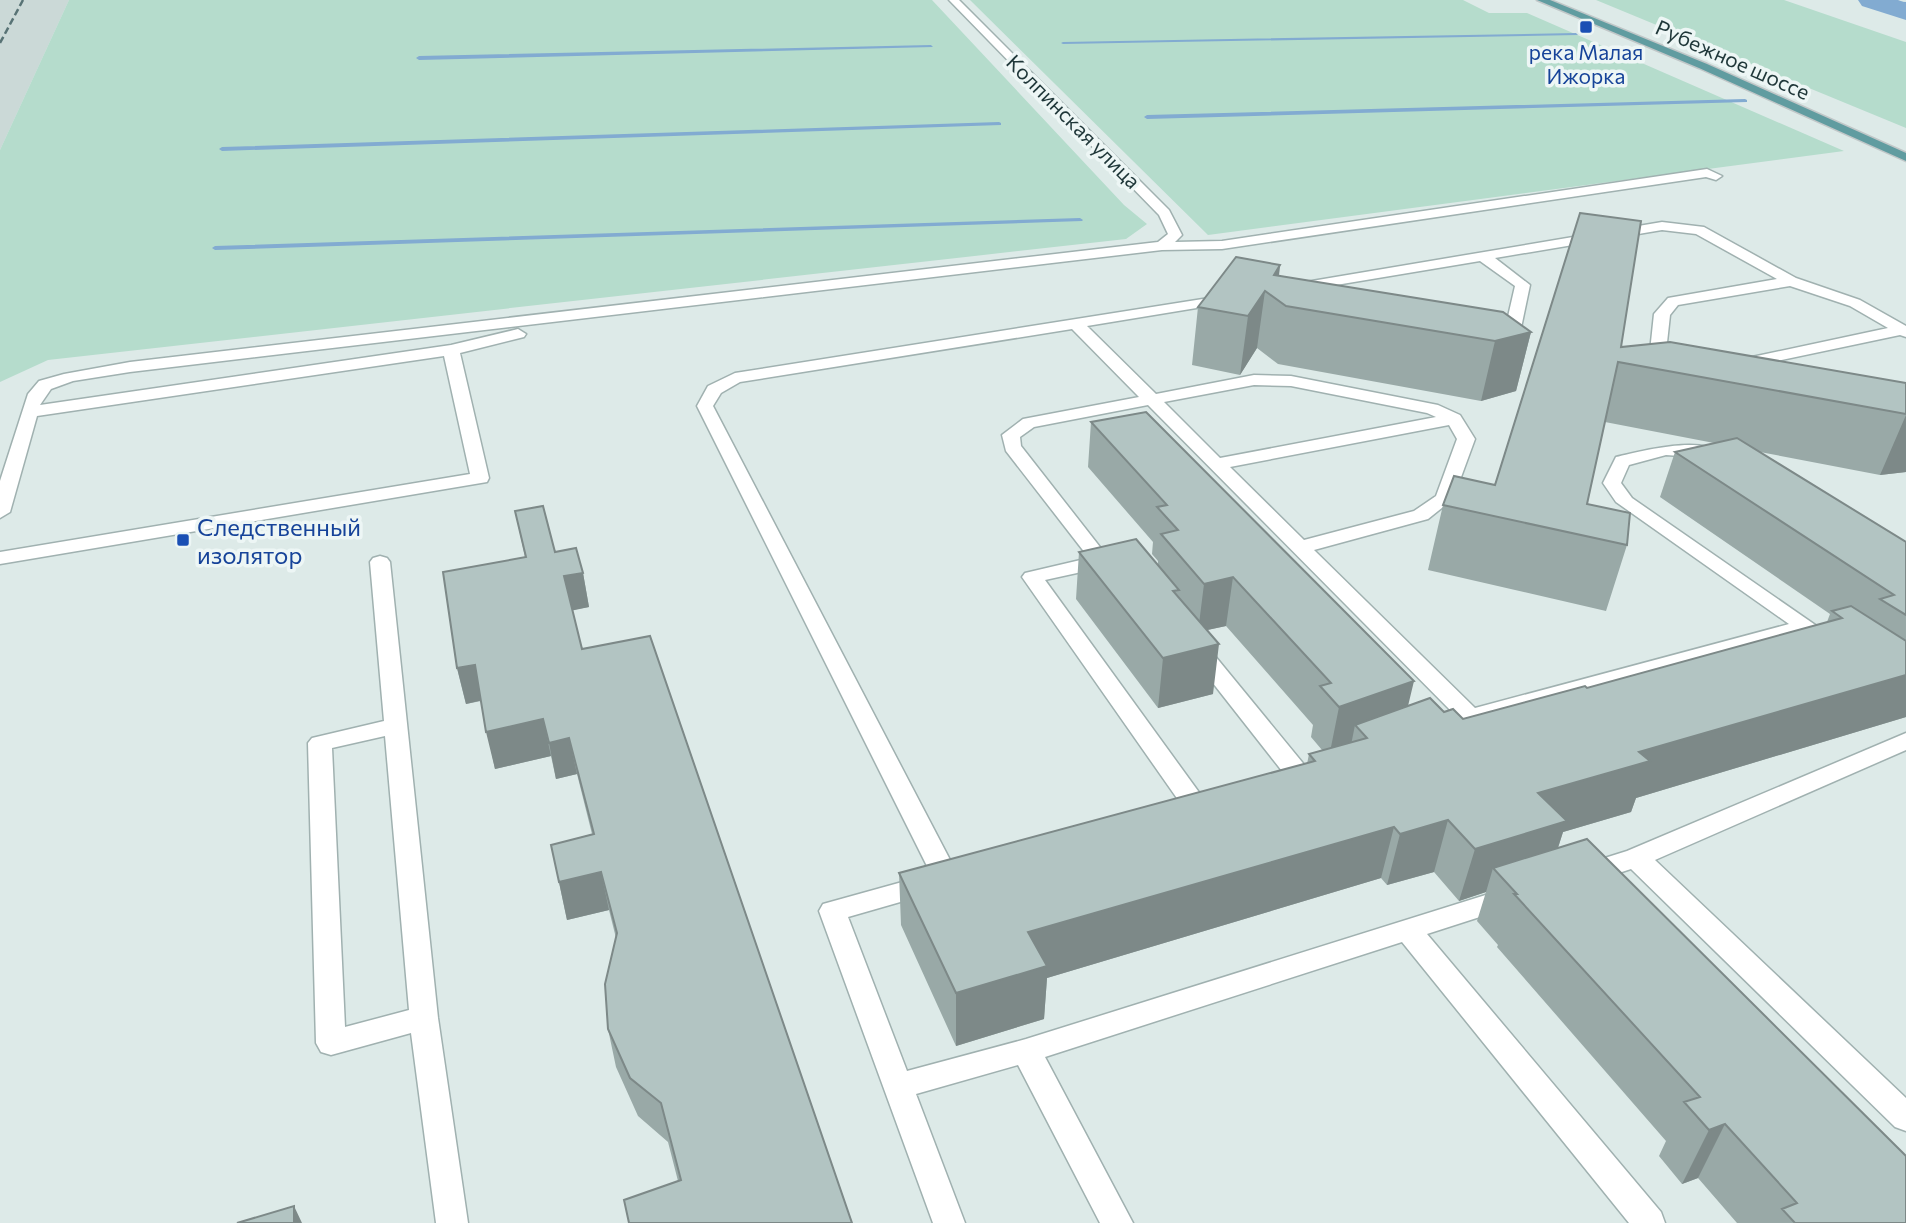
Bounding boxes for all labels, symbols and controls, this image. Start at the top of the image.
street label: Рубежное шоссе [1652,14,1814,104]
marker: река Малая Ижорка [1578,19,1594,35]
place label: река Малая Ижорка [1529,39,1643,88]
street label: Колпинская улица [1002,49,1146,193]
place label: Следственный изолятор [197,512,361,569]
marker: Следственный изолятор [175,532,191,548]

